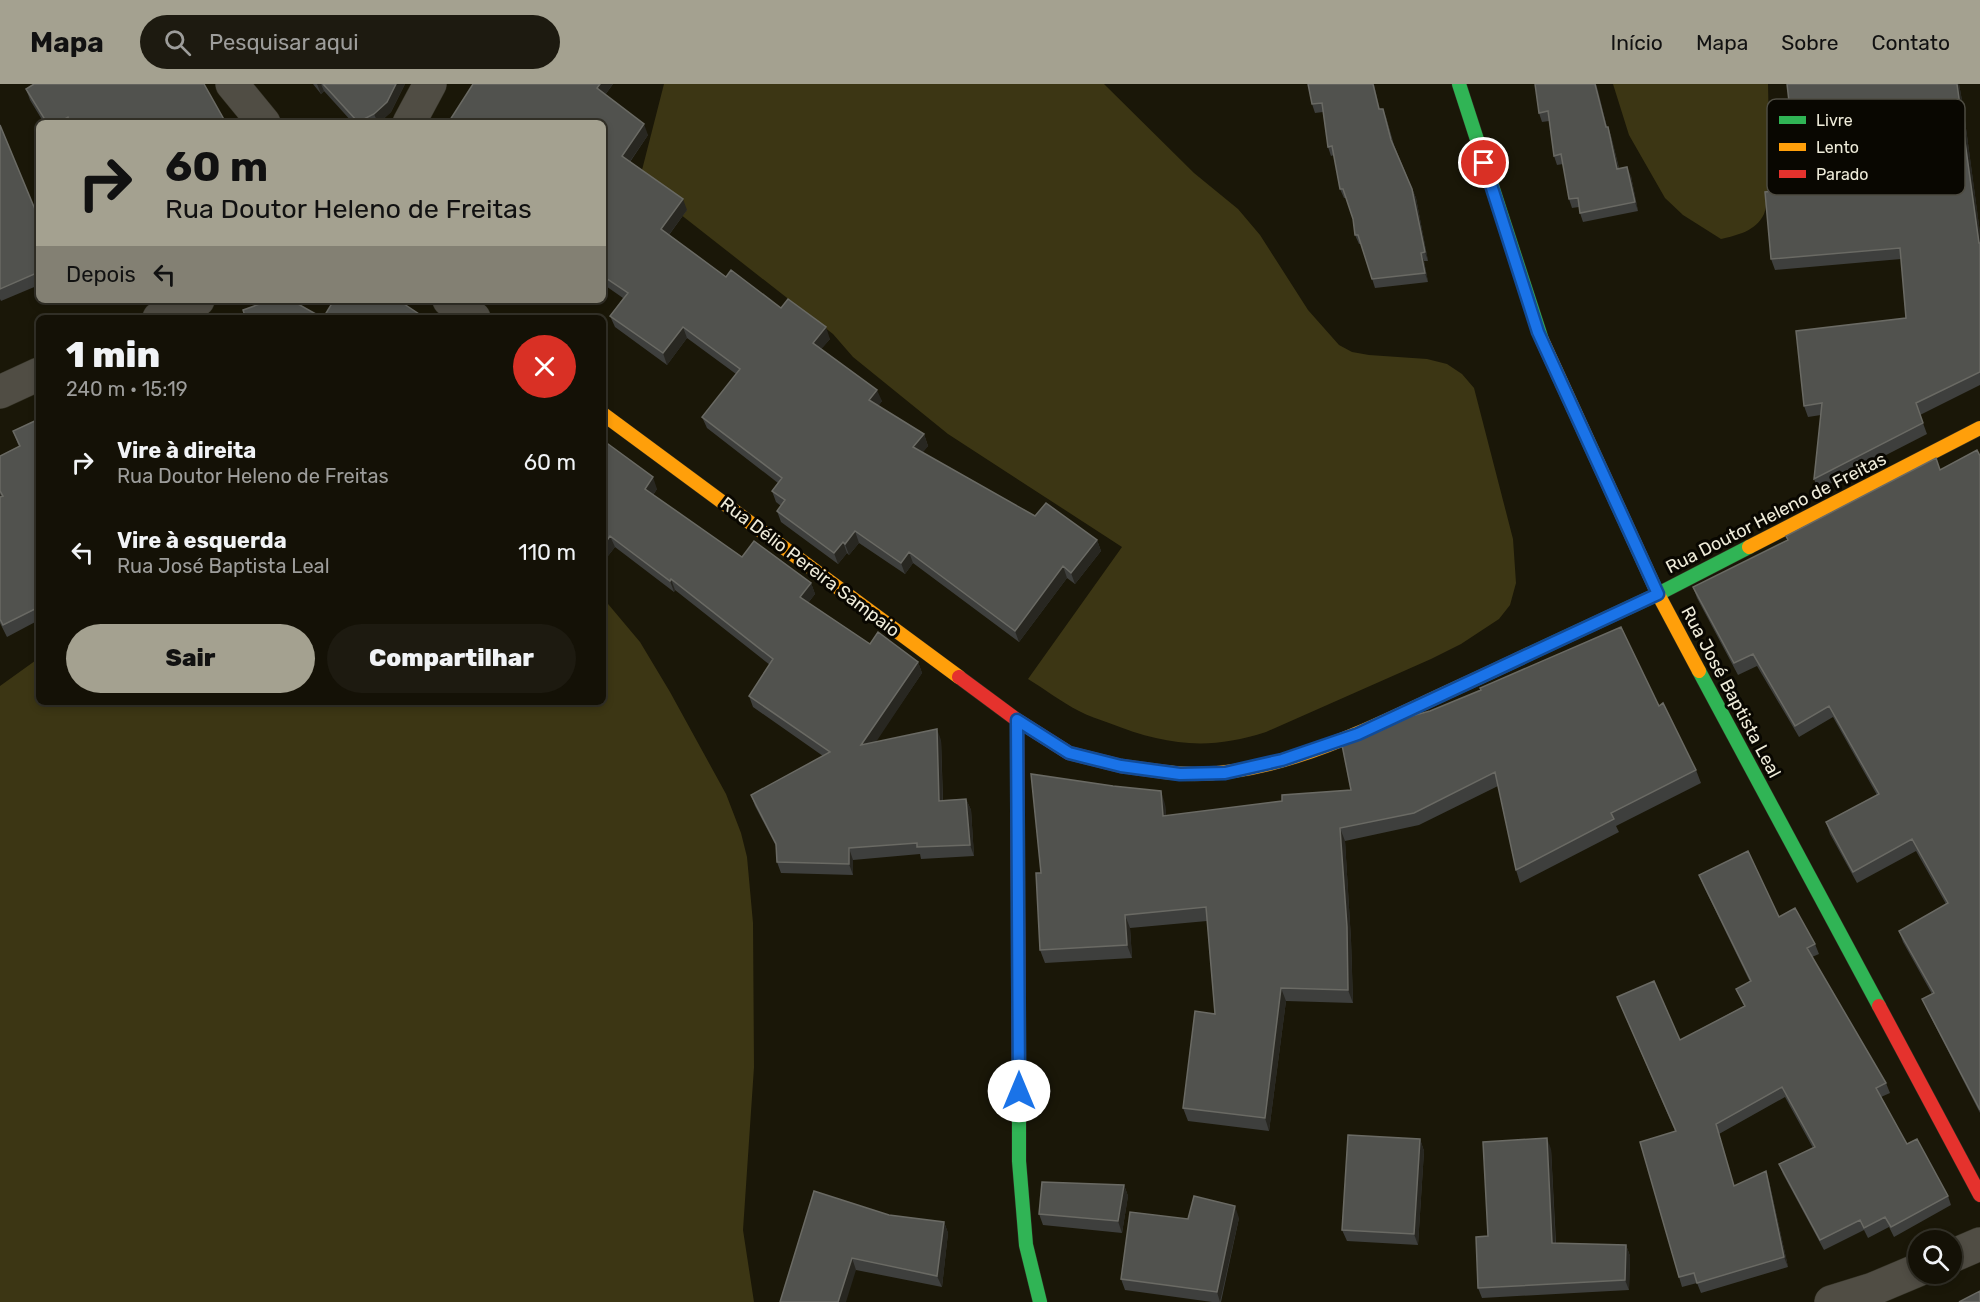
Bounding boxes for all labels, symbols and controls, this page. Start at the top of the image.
search box [140,15,560,69]
text: Mapa [30,26,104,59]
icon: search [161,26,194,59]
text: Pesquisar aqui [209,29,359,56]
text: Início [1611,30,1663,55]
text: Mapa [1696,30,1748,55]
text: Sobre [1781,30,1838,55]
text: Contato [1871,30,1950,55]
legend [1767,99,1965,195]
text: Livre [1816,111,1853,130]
pin [1458,137,1509,188]
text: Lento [1816,138,1859,157]
text: 60 m [165,142,268,192]
icon: right [66,144,144,222]
icon: arrive [1467,146,1500,179]
text: Parado [1816,165,1868,184]
text: Rua Doutor Heleno de Freitas [165,193,532,225]
icon: left [148,258,181,291]
text: Depois [66,261,136,288]
text: 1 min [66,333,160,376]
button: close [513,335,576,398]
text: 240 m · 15:19 [66,377,188,401]
text: Vire à direita [117,437,256,464]
icon: right [66,446,99,479]
street label: Rua Doutor Heleno de Freitas [1662,448,1890,578]
text: 60 m [524,449,576,476]
text: Rua Doutor Heleno de Freitas [117,464,389,488]
street label: Rua Délio Pereira Sampaio [716,492,904,642]
text: Vire à esquerda [117,527,287,554]
icon: left [66,536,99,569]
text: 110 m [518,539,576,566]
text: Rua José Baptista Leal [117,554,330,578]
street label: Rua José Baptista Leal [1676,602,1786,782]
button: Sair [66,624,315,693]
button: Compartilhar [327,624,576,693]
position arrow [987,1059,1051,1123]
map controls [1908,1230,1962,1284]
button: search [1908,1230,1962,1284]

